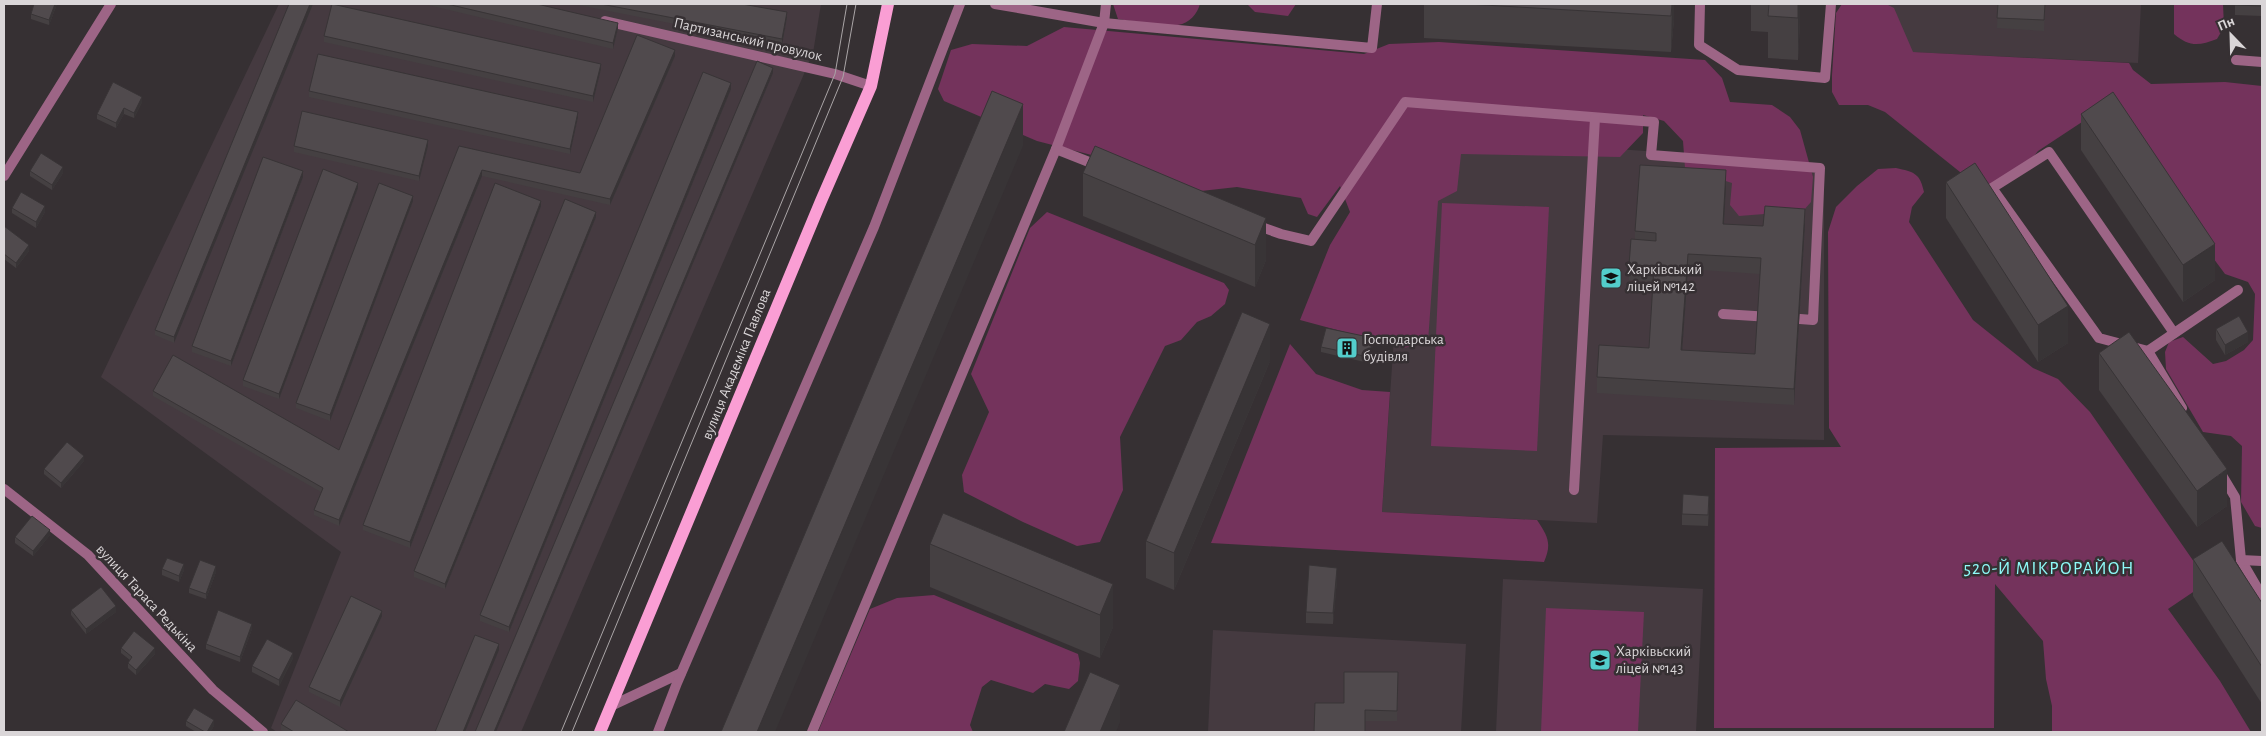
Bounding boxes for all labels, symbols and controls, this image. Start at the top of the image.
north arrow [2206,10,2256,60]
text: Пн [2216,14,2237,34]
street label: Партизанський провулок [672,15,824,64]
place label: Харківський ліцей №142 [1627,262,1702,294]
school or university icon: Харківський ліцей №142 [1599,266,1623,290]
street label: вулиця Академіка Павлова [699,286,774,442]
place label: Господарська будівля [1363,332,1444,364]
building icon: Господарська будівля [1335,336,1359,360]
street label: вулиця Тараса Редькіна [93,542,200,655]
district label: 520-Й МІКРОРАЙОН [1964,558,2134,578]
place label: Харківьский ліцей №143 [1616,644,1691,676]
school or university icon: Харківьский ліцей №143 [1588,648,1612,672]

